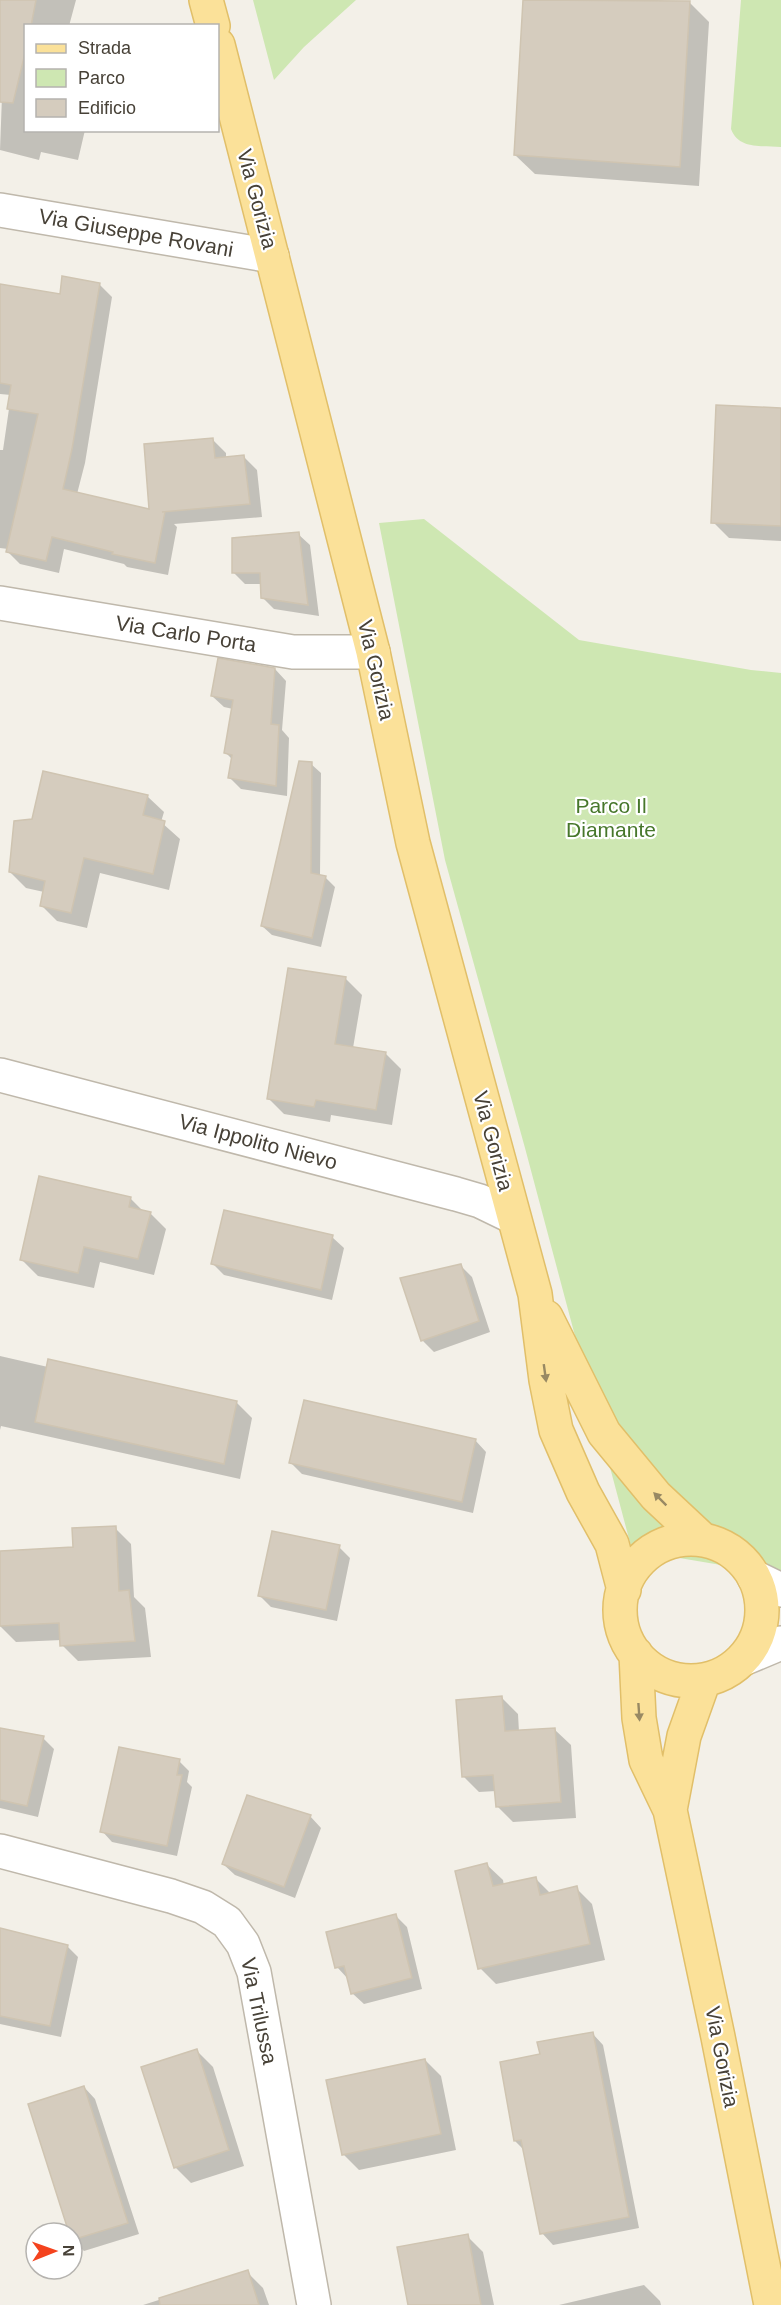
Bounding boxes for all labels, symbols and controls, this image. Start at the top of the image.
legend [24,24,219,132]
text: Strada [78,38,132,58]
text: Parco [78,68,125,88]
text: Edificio [78,98,136,118]
street label: Via Gorizia [233,146,282,252]
street label: Via Giuseppe Rovani [37,204,235,261]
street label: Via Carlo Porta [114,611,258,656]
street label: Via Gorizia [354,617,399,723]
park label: Parco Il Diamante [566,794,656,841]
street label: Via Gorizia [469,1088,518,1194]
street label: Via Ippolito Nievo [176,1109,340,1174]
one-way arrow [540,1364,550,1383]
one-way arrow [653,1493,667,1507]
one-way arrow [634,1703,643,1722]
street label: Via Trilussa [237,1956,282,2066]
street label: Via Gorizia [701,2004,744,2110]
north arrow [24,2221,84,2281]
text: N [60,2245,77,2257]

